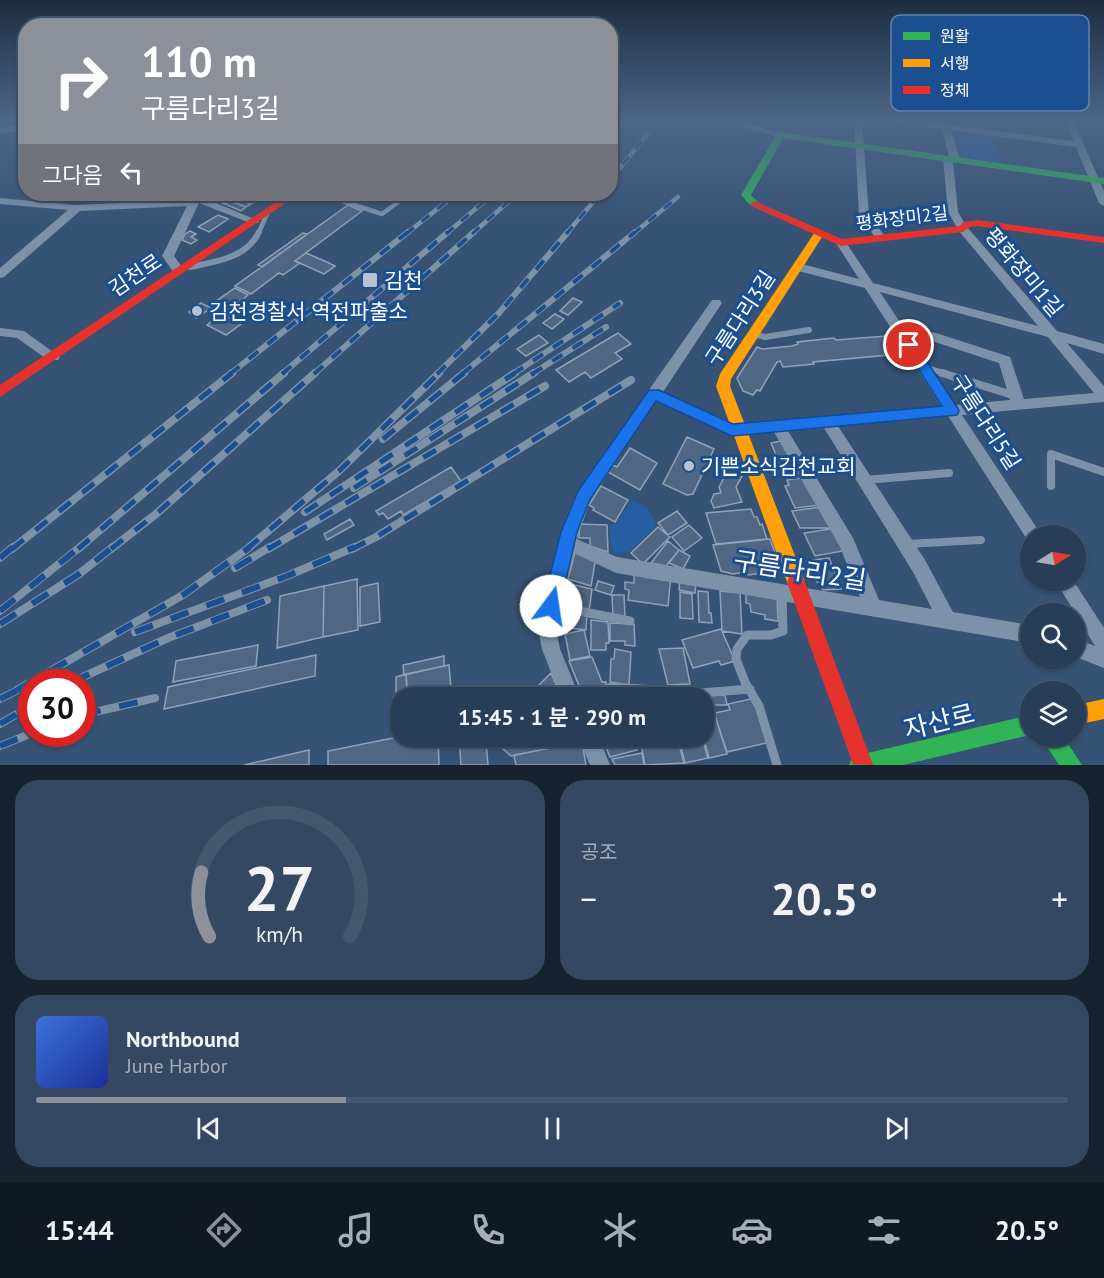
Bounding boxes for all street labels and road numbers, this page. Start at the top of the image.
street label: 평화장미2길 [855,201,949,235]
street label: 평화장미1길 [979,222,1069,322]
street label: 김천로 [103,248,167,302]
street label: 구름다리3길 [699,265,781,371]
street label: 구름다리5길 [945,369,1027,475]
street label: 구름다리2길 [731,543,869,597]
street label: 자산로 [900,696,978,746]

